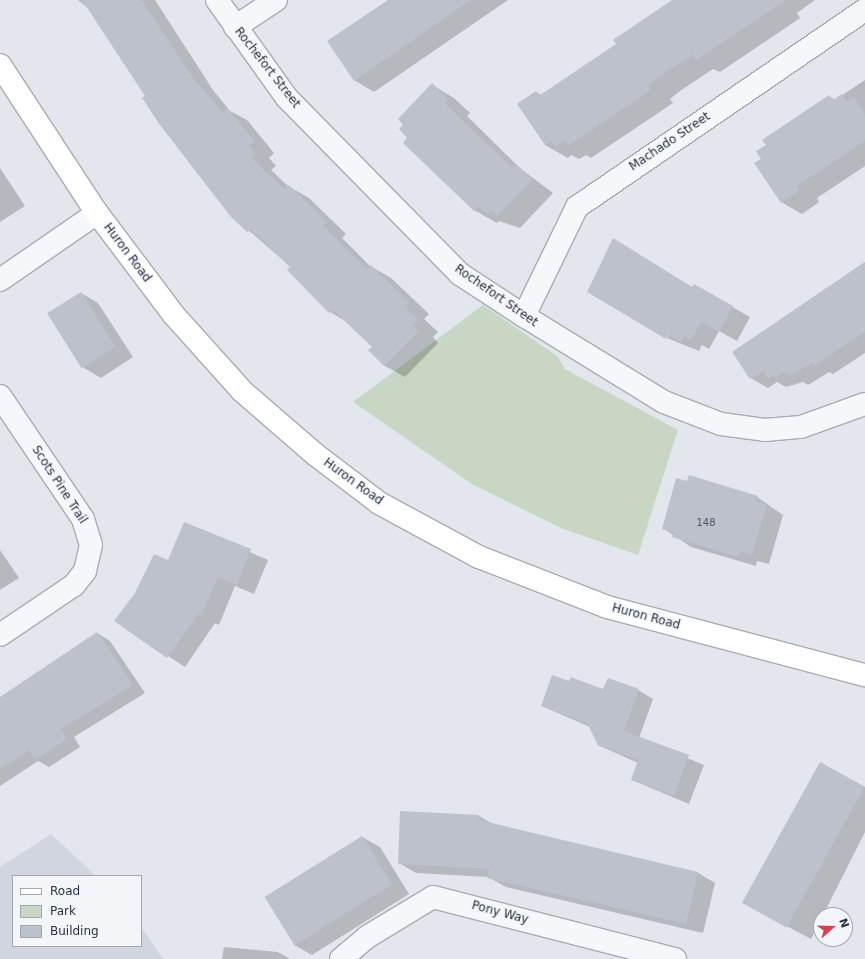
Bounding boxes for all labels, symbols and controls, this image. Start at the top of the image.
street label: Rochefort Street [231,25,303,111]
street label: Machado Street [627,110,713,174]
street label: Huron Road [100,221,154,285]
street label: Rochefort Street [452,262,540,330]
street label: Scots Pine Trail [28,443,90,527]
street label: Huron Road [320,456,386,508]
house number: 148 [696,517,716,529]
street label: Huron Road [610,601,682,633]
legend [12,875,142,947]
text: Road [50,884,80,898]
street label: Pony Way [470,899,530,927]
text: Park [50,904,76,918]
north arrow [813,907,853,947]
text: N [836,917,851,930]
text: Building [50,924,99,938]

